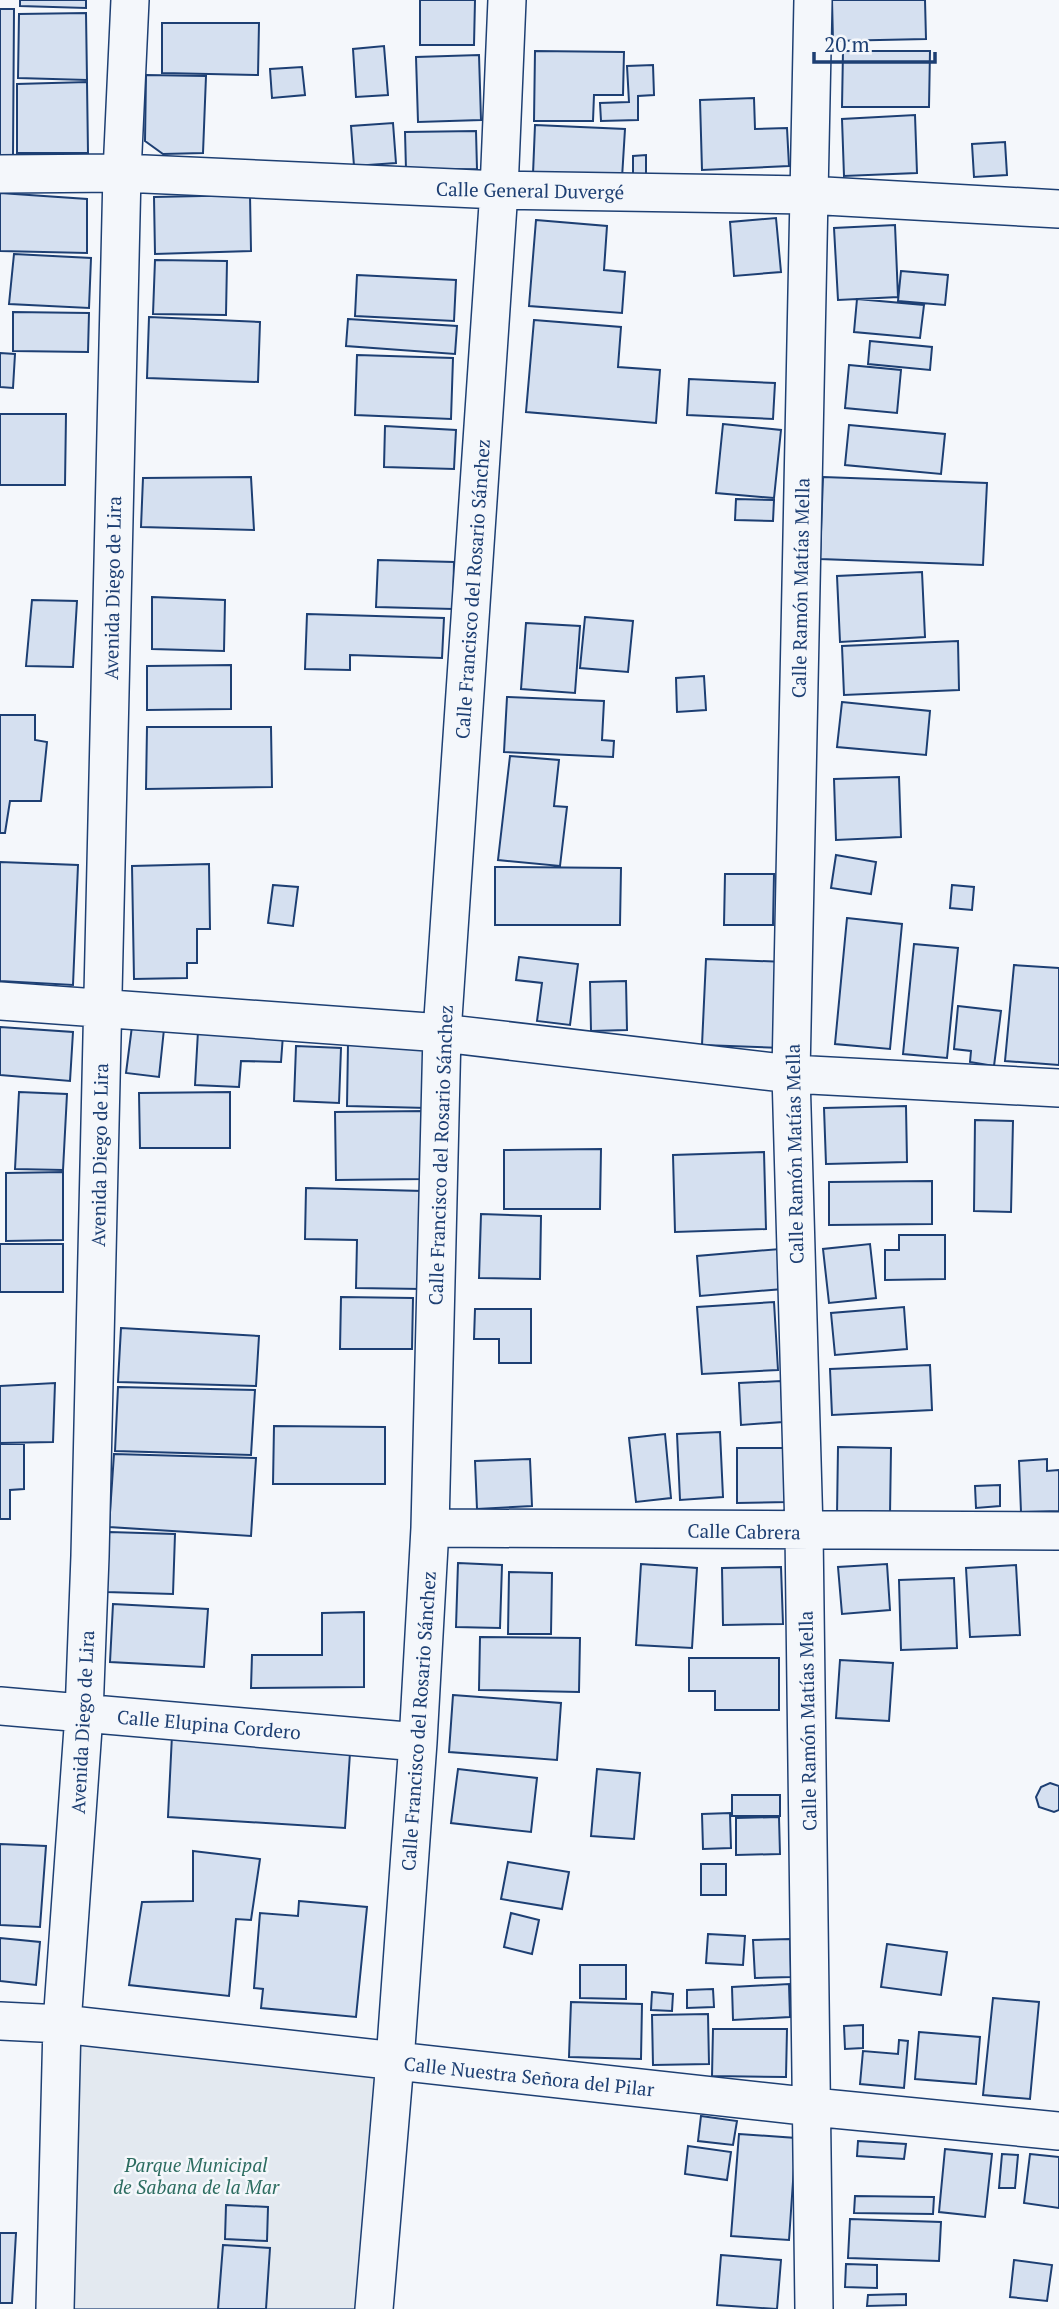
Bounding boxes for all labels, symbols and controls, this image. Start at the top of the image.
scale bar [814,21,935,65]
text: 20 m [824,30,870,58]
street label: Calle General Duvergé [436,176,624,204]
street label: Calle Francisco del Rosario Sánchez [449,438,495,740]
street label: Calle Ramón Matías Mella [786,477,814,698]
street label: Avenida Diego de Lira [98,495,126,680]
street label: Calle Francisco del Rosario Sánchez [422,1004,458,1306]
street label: Calle Ramón Matías Mella [780,1043,808,1264]
street label: Avenida Diego de Lira [85,1062,113,1247]
street label: Calle Cabrera [687,1518,801,1544]
street label: Calle Francisco del Rosario Sánchez [395,1570,441,1872]
street label: Calle Ramón Matías Mella [793,1610,821,1831]
street label: Avenida Diego de Lira [65,1629,99,1814]
street label: Calle Elupina Cordero [116,1704,302,1744]
street label: Calle Nuestra Señora del Pilar [403,2050,656,2102]
park label: Parque Municipal de Sabana de la Mar [113,2152,280,2199]

